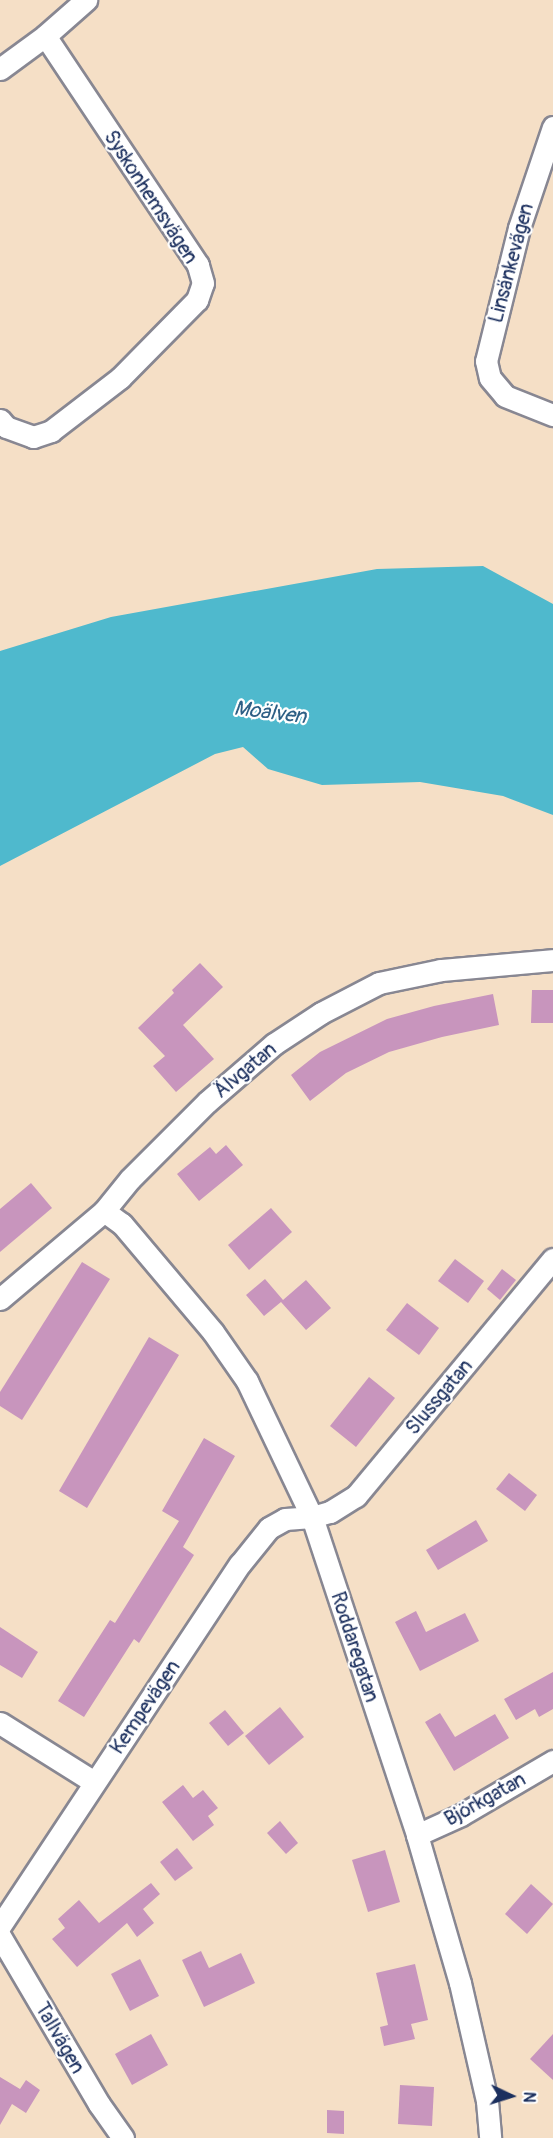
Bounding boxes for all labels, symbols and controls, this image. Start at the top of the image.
street label: Syskonhemsvägen [99,126,203,268]
street label: Linsänkevägen [484,201,538,325]
water label: Moälven [232,696,308,730]
street label: Älvgatan [209,1037,281,1103]
street label: Slussgatan [400,1354,478,1440]
street label: Roddaregatan [326,1589,384,1705]
street label: Kempevägen [105,1655,185,1759]
street label: Björkgatan [440,1767,530,1831]
street label: Tallvägen [30,1998,90,2078]
north arrow [481,2066,541,2126]
text: N [519,2091,539,2103]

